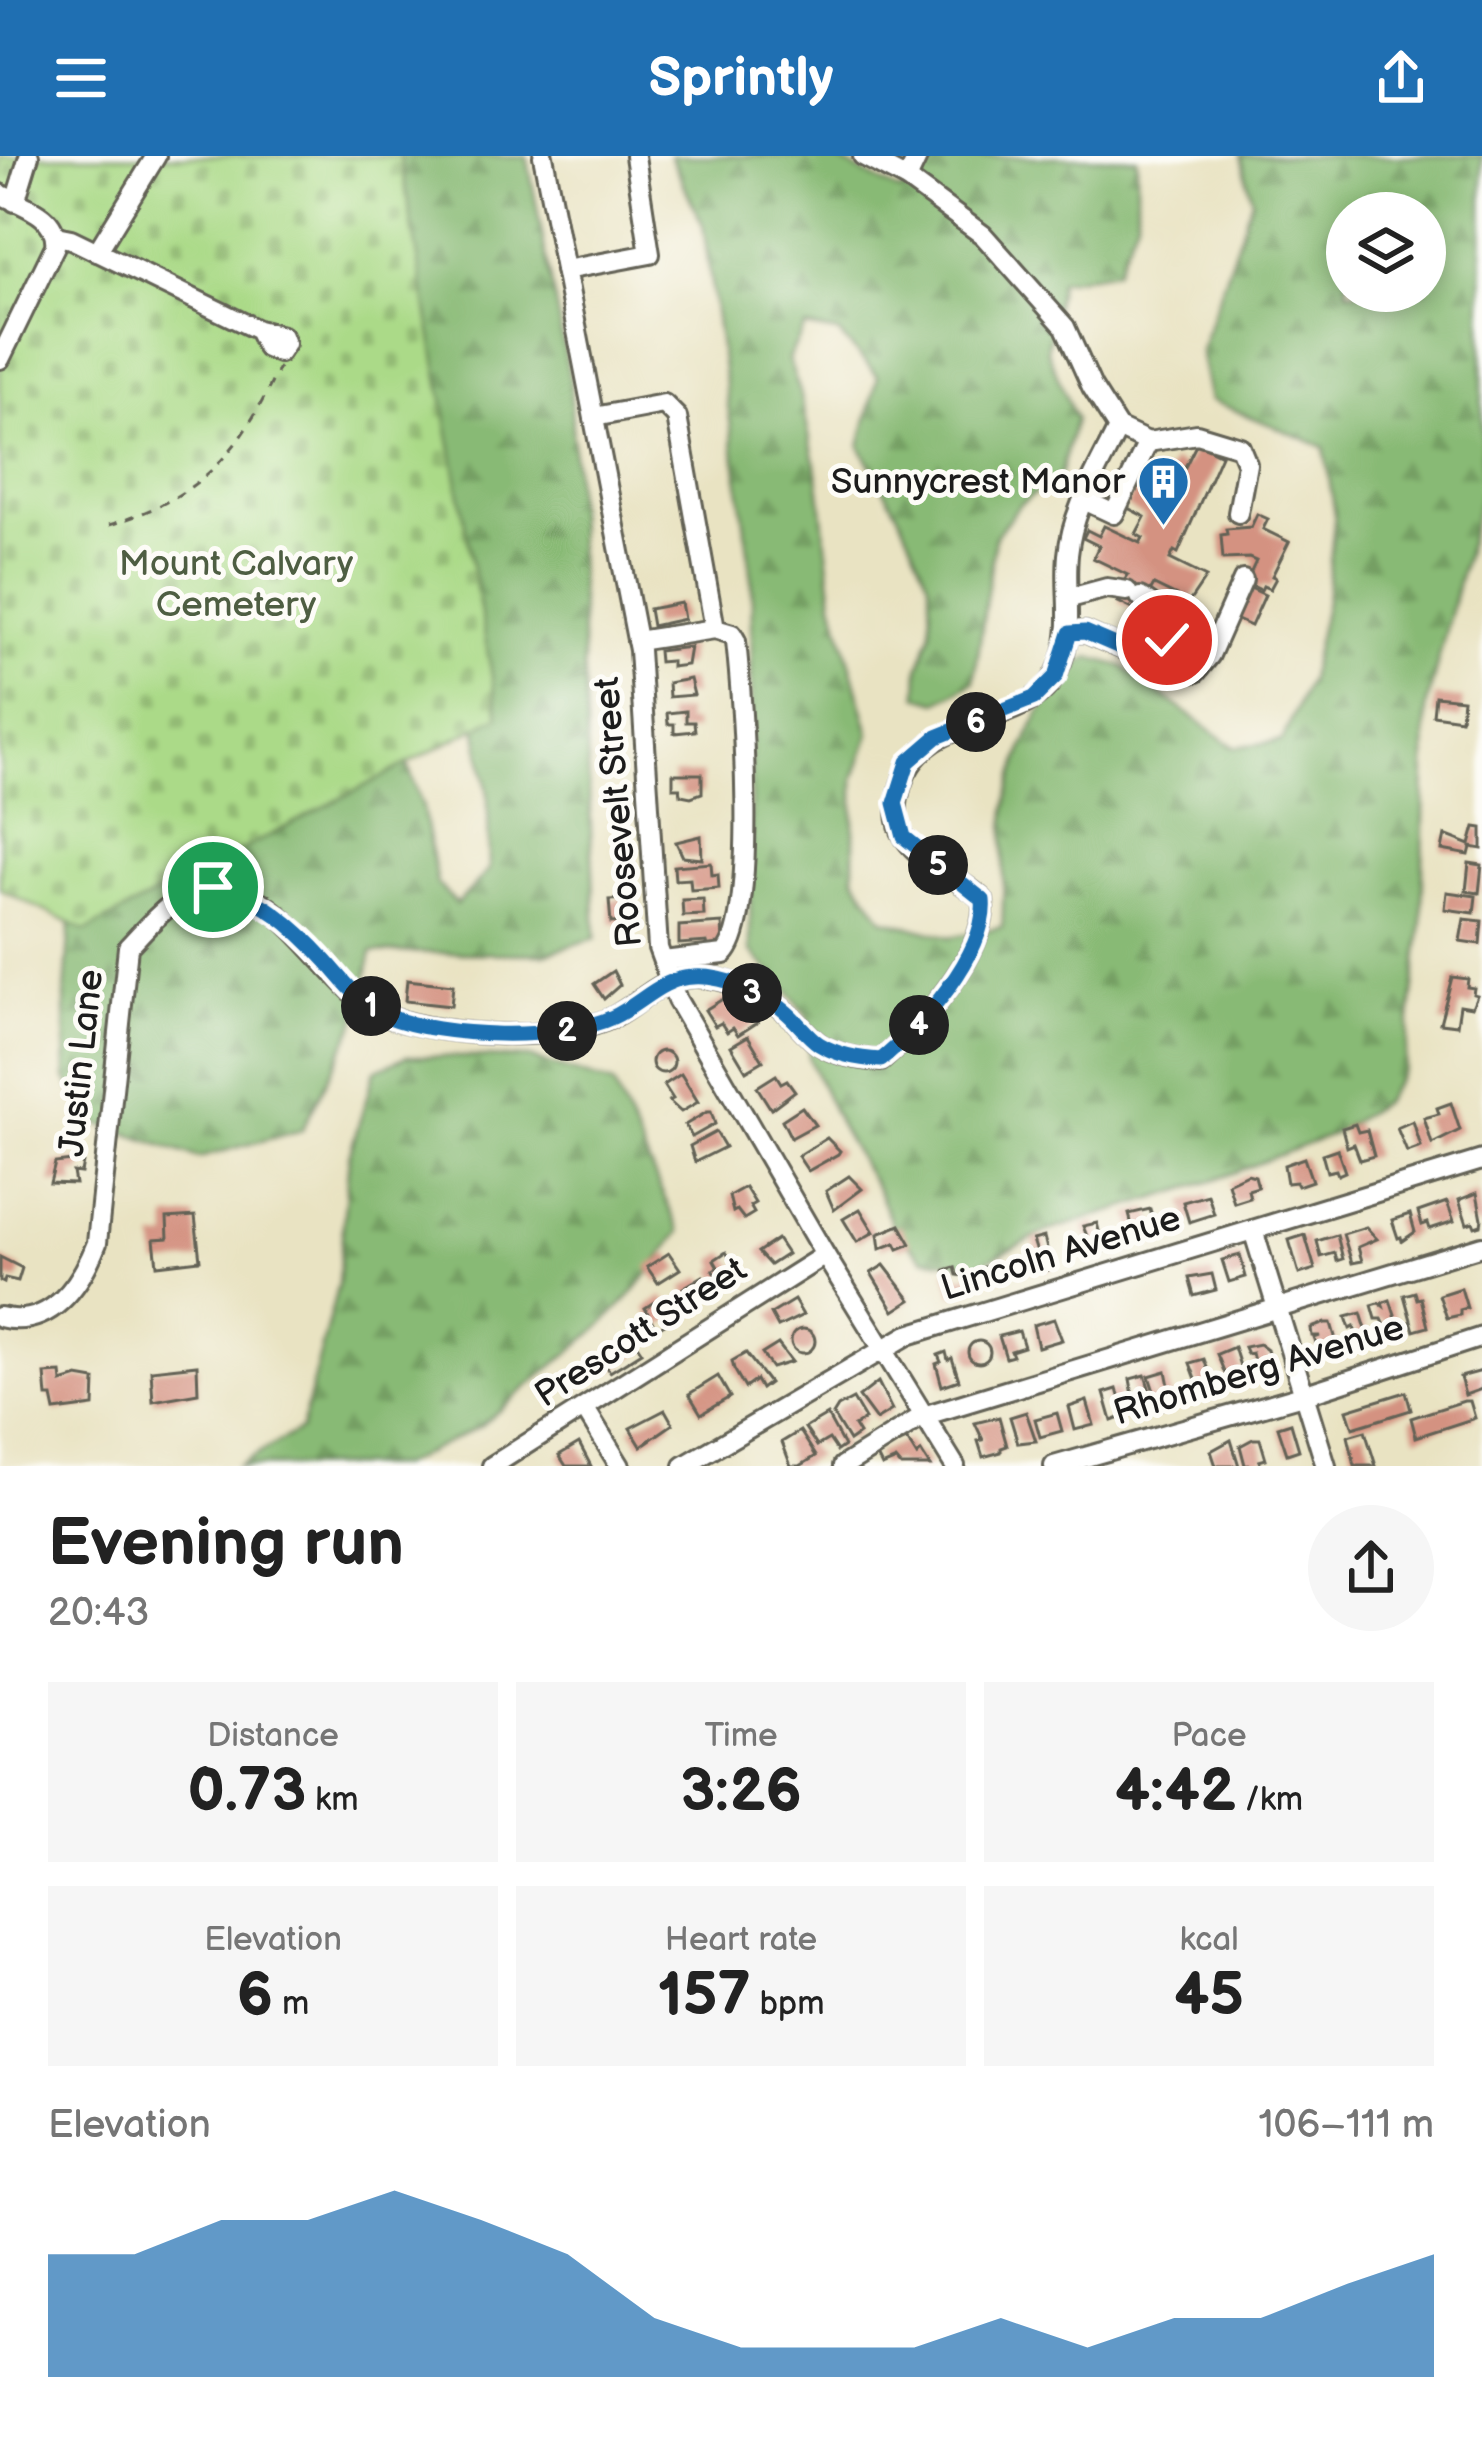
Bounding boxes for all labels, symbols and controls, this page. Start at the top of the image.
icon: menu [48,45,114,111]
icon: share [1368,45,1434,111]
text: Sprintly [648,46,834,111]
map controls [1326,192,1446,312]
button: layers [1326,192,1446,312]
building icon: Sunnycrest Manor [1136,454,1192,528]
place label: Sunnycrest Manor [831,461,1126,504]
park label: Mount Calvary Cemetery [119,543,354,627]
pin [1116,589,1218,691]
icon: check [1134,607,1200,673]
street label: Roosevelt Street [586,675,652,949]
pin: 6 [946,692,1006,752]
text: 6 [966,702,986,742]
pin: 5 [908,835,968,895]
pin [162,836,264,938]
text: 5 [928,845,948,885]
icon: arrive [180,854,246,920]
pin: 3 [722,963,782,1023]
street label: Justin Lane [51,967,113,1159]
text: 3 [742,973,762,1013]
pin: 1 [341,976,401,1036]
text: 1 [364,986,378,1026]
pin: 4 [889,995,949,1055]
pin: 2 [537,1001,597,1061]
text: 4 [909,1005,929,1045]
text: 2 [557,1011,577,1051]
street label: Lincoln Avenue [936,1197,1186,1311]
street label: Prescott Street [527,1249,755,1417]
street label: Rhomberg Avenue [1109,1306,1409,1436]
text: Evening run [48,1505,404,1584]
button: share [1308,1505,1434,1631]
text: 20:43 [48,1590,150,1637]
text: Distance [207,1716,339,1756]
text: Time [704,1716,778,1756]
text: Pace [1171,1716,1247,1756]
text: 0.73 [187,1756,306,1828]
text: 3:26 [680,1756,802,1828]
text: 4:42 [1115,1756,1236,1828]
text: km [306,1780,359,1820]
text: /km [1236,1780,1303,1820]
text: Elevation [204,1920,342,1960]
text: Heart rate [665,1920,817,1960]
text: kcal [1179,1920,1239,1960]
text: 6 [237,1960,273,2032]
text: 157 [658,1960,751,2032]
text: 45 [1174,1960,1244,2032]
text: m [273,1984,309,2024]
text: bpm [751,1984,824,2024]
text: Elevation [48,2102,211,2149]
text: 106–111 m [1258,2102,1434,2149]

